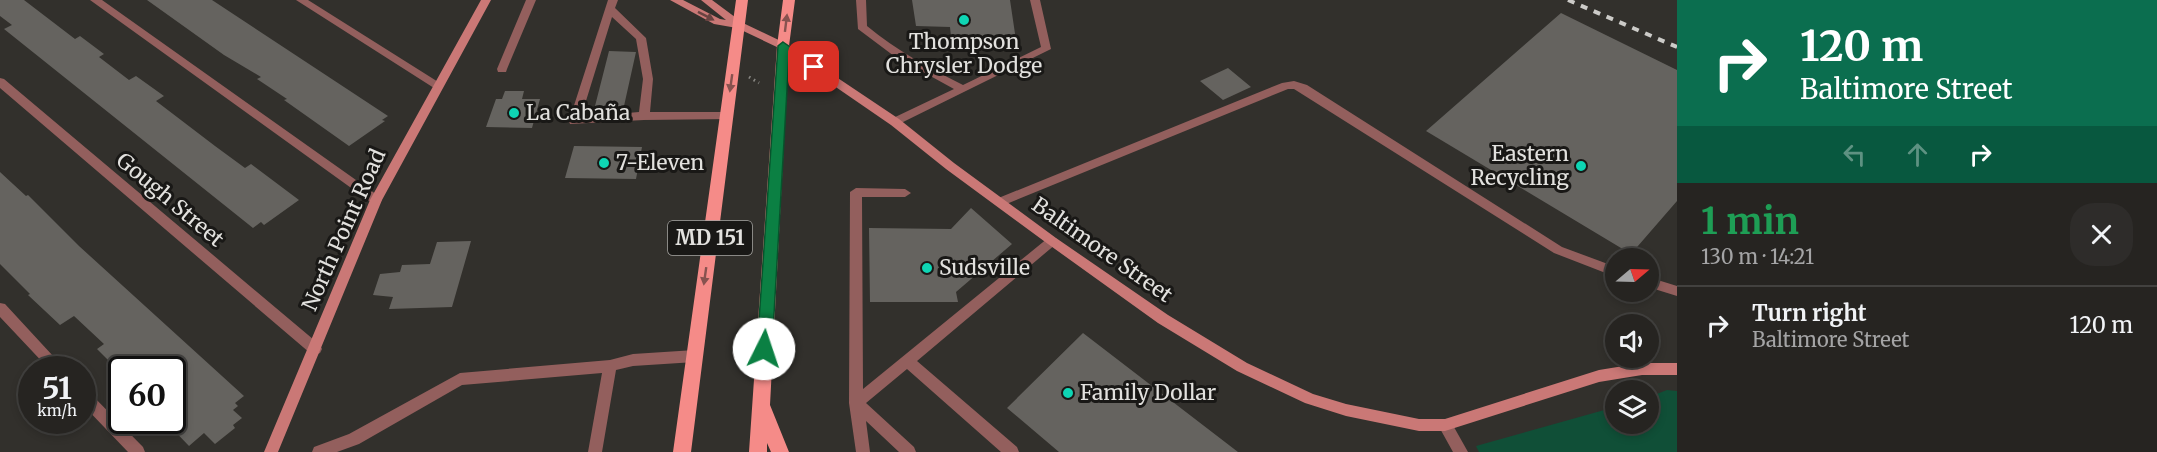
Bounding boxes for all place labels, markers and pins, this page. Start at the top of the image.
marker: Thompson Chrysler Dodge [957,13,971,27]
place label: Thompson Chrysler Dodge [886,28,1042,79]
pin [788,41,839,92]
place label: La Cabaña [526,99,630,126]
marker: La Cabaña [507,106,521,120]
place label: Eastern Recycling [1470,140,1569,191]
place label: 7-Eleven [616,149,704,176]
marker: 7-Eleven [597,156,611,170]
marker: Eastern Recycling [1574,159,1588,173]
place label: Sudsville [939,254,1030,281]
marker: Sudsville [920,261,934,275]
place label: Family Dollar [1080,379,1216,406]
marker: Family Dollar [1061,386,1075,400]

